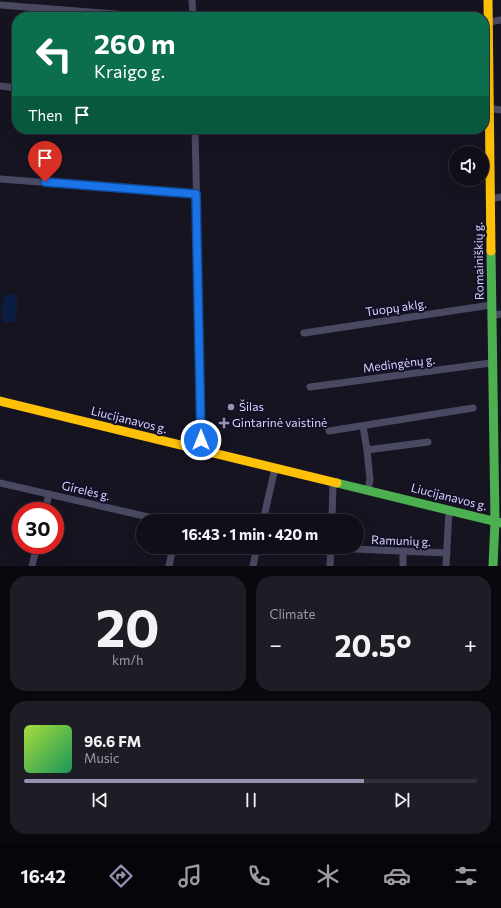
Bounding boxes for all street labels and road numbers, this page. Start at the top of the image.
street label: Romainiškių g. [470,222,486,300]
street label: Tuopų aklg. [364,296,428,318]
street label: Medingėnų g. [362,352,436,374]
street label: Liucijanavos g. [90,403,169,435]
street label: Girelės g. [61,478,112,502]
street label: Liucijanavos g. [410,480,489,512]
street label: Ramunių g. [371,532,431,548]

